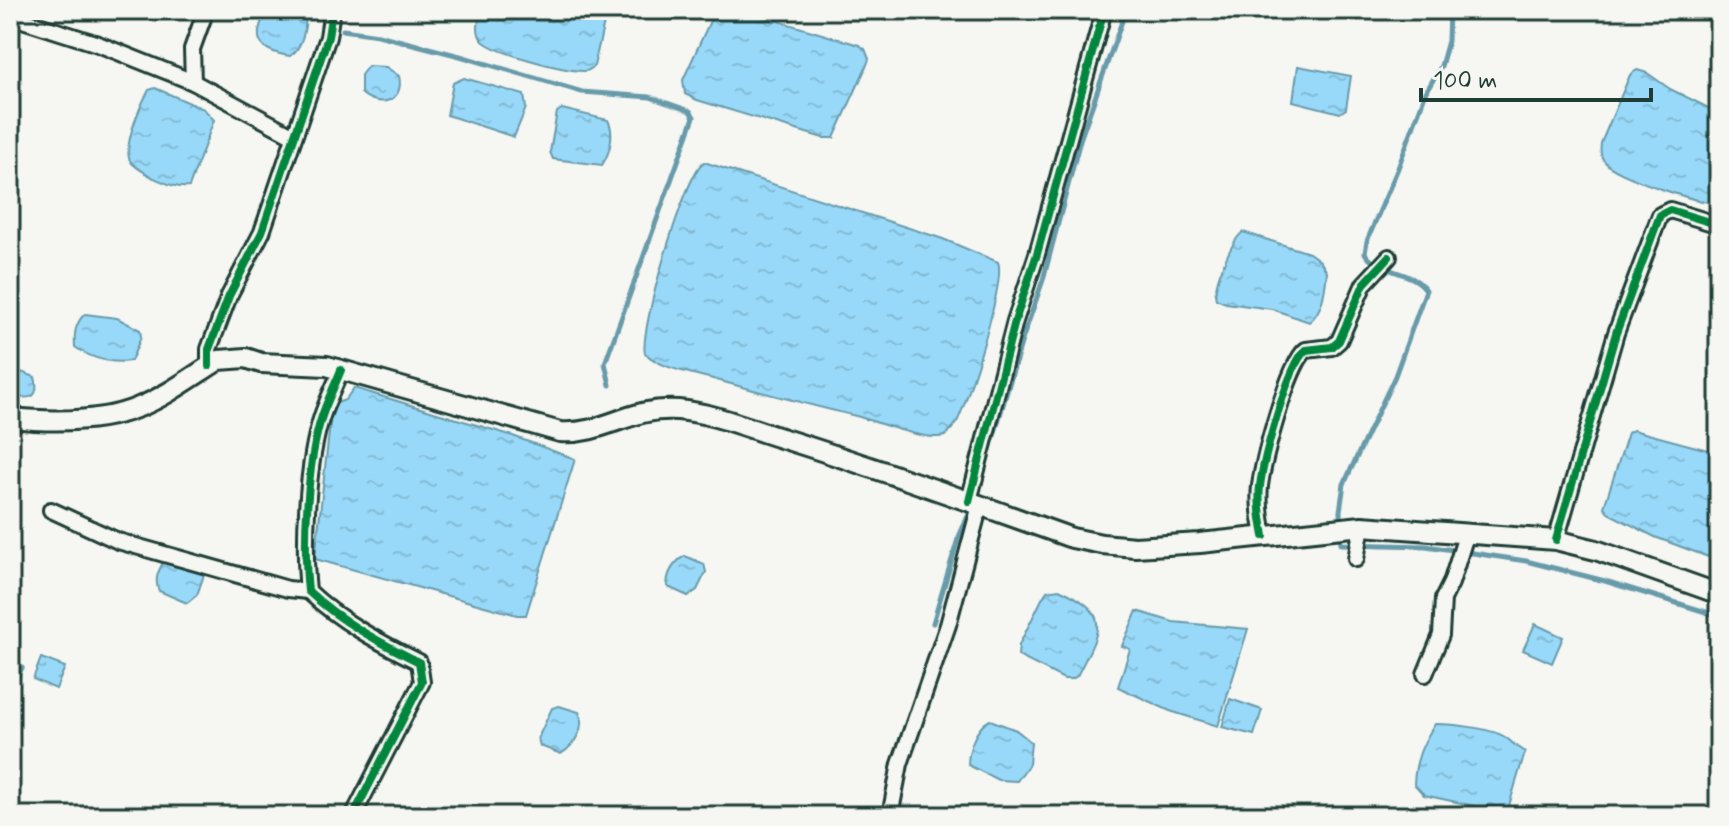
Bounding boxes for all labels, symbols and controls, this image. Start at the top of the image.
scale bar [1421,52,1651,102]
text: 100 m [1433,66,1497,97]

